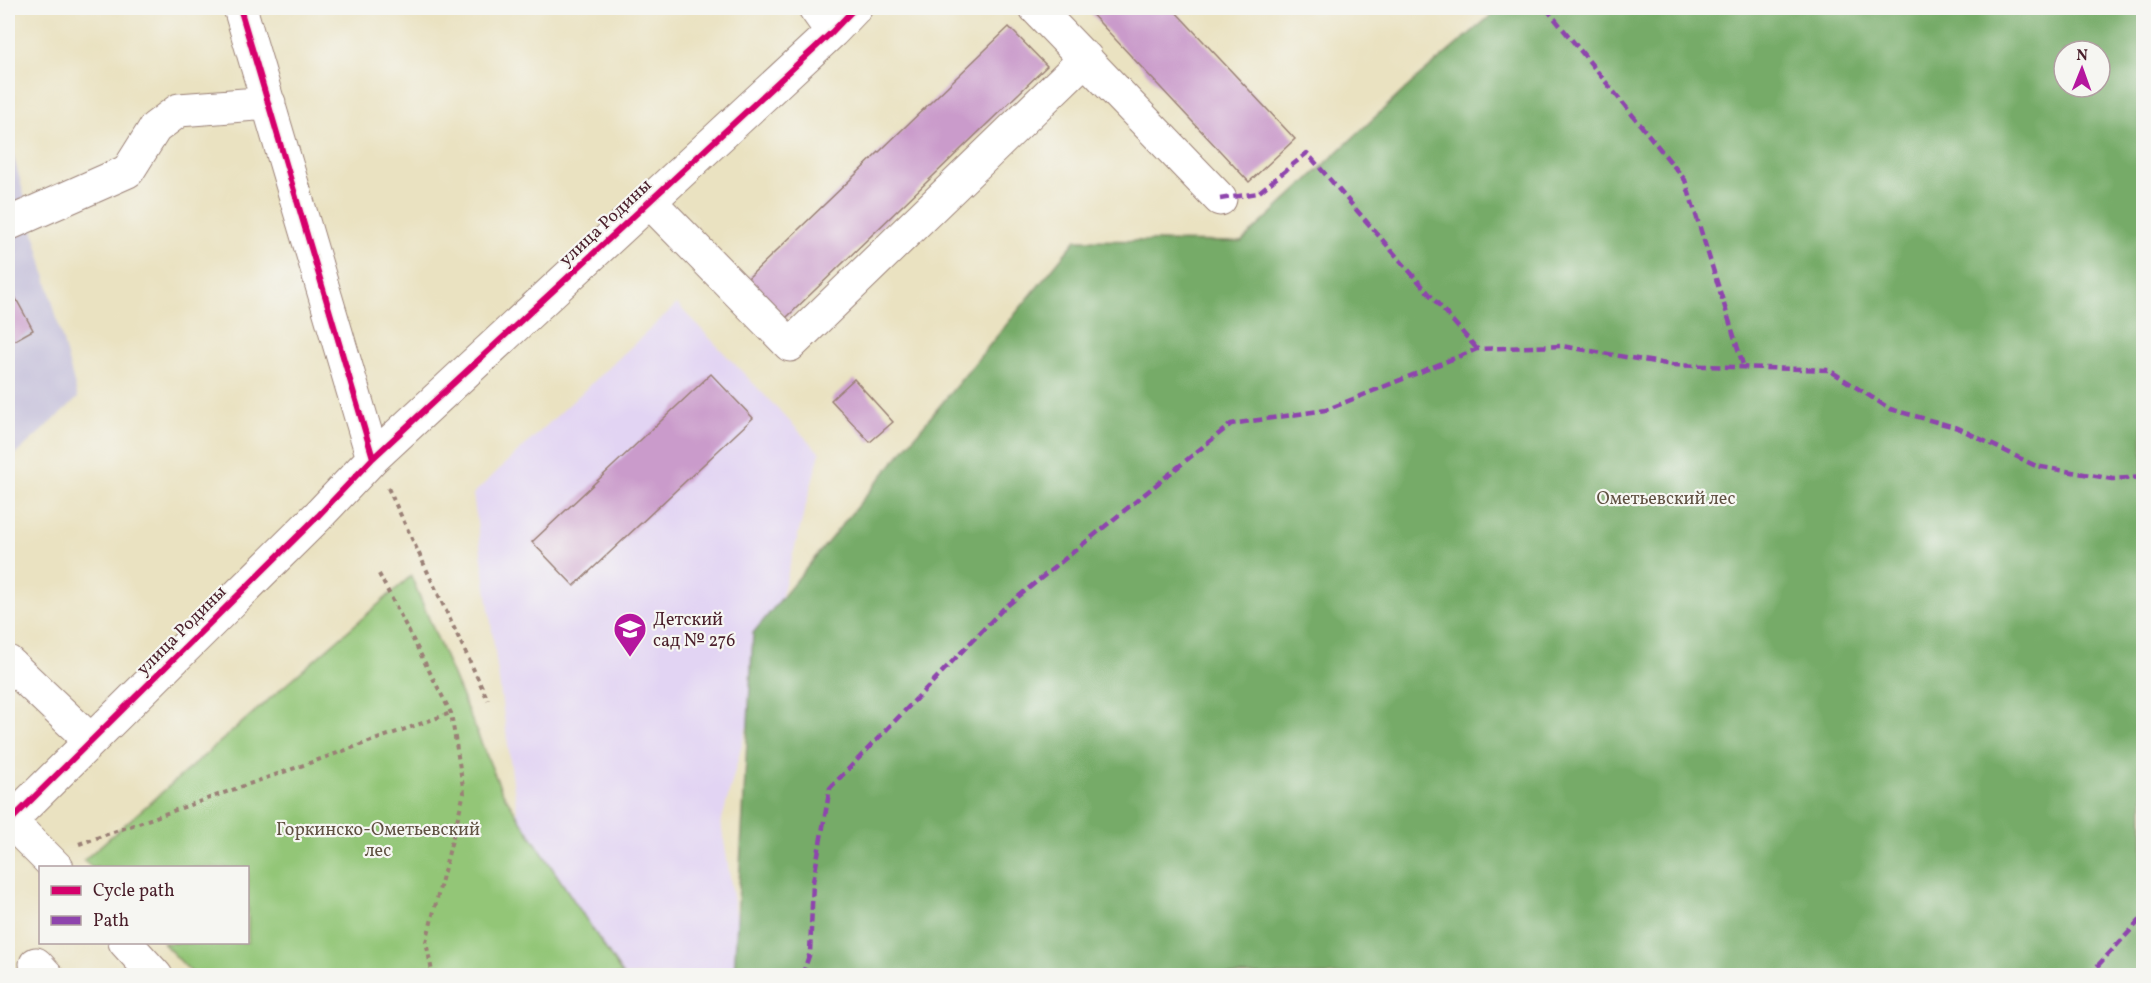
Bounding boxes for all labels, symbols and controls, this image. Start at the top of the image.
north arrow [2052,39,2112,99]
text: N [2076,45,2089,67]
street label: улица Родины [554,173,658,273]
park label: Ометьевский лес [1597,487,1735,512]
street label: улица Родины [131,580,233,682]
place label: Детский сад № 276 [653,608,735,654]
school or university icon: Детский сад № 276 [612,611,648,658]
park label: Горкинско-Ометьевский лес [276,818,480,864]
legend [39,866,249,944]
text: Cycle path [93,879,175,904]
text: Path [93,909,129,934]

